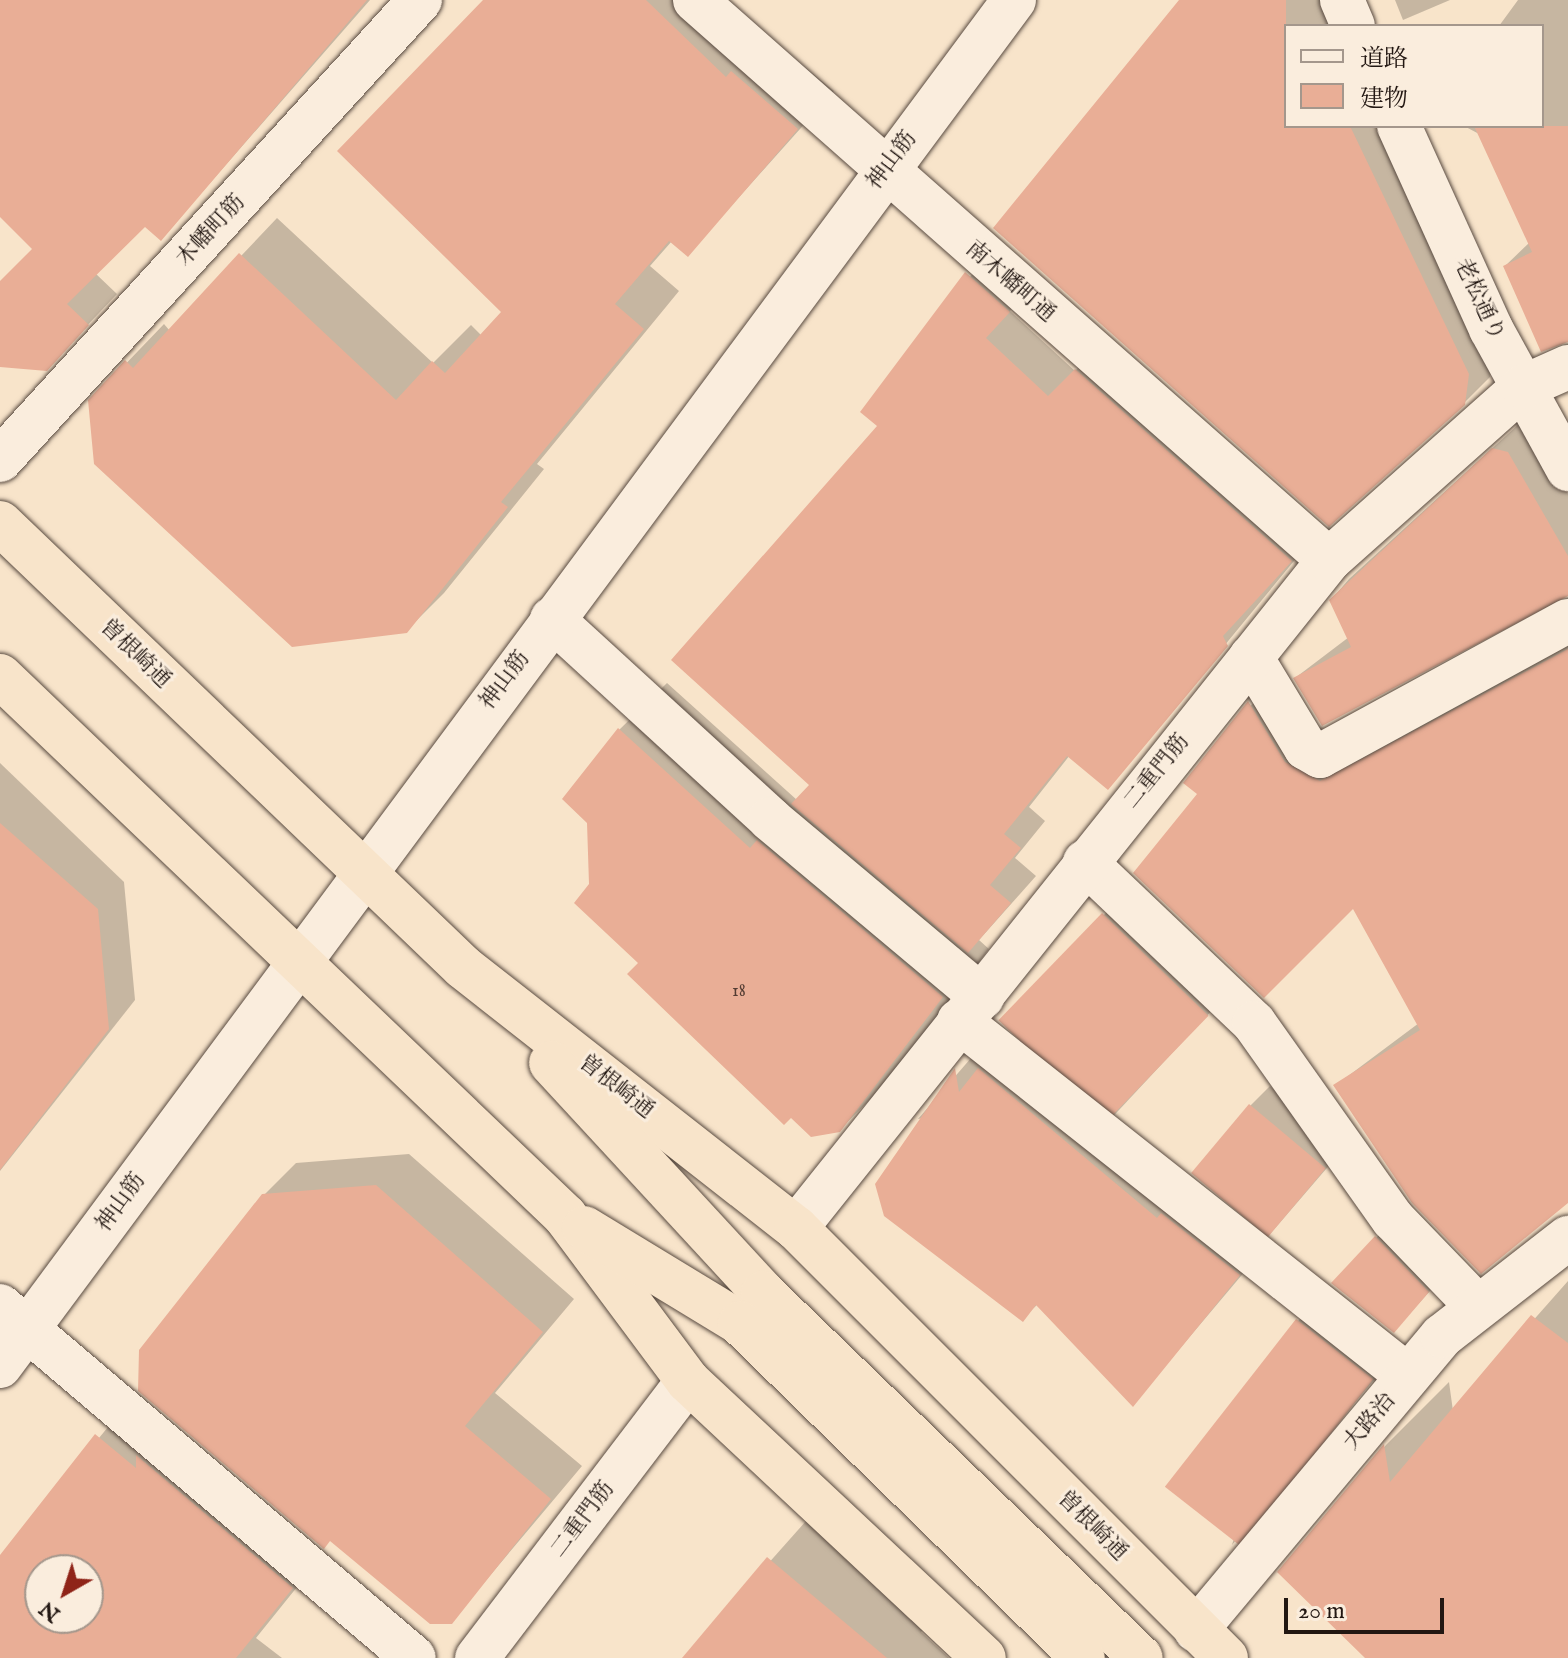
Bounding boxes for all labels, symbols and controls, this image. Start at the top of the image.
legend [1284,24,1544,128]
text: 道路 [1360,44,1408,75]
text: 建物 [1360,84,1408,115]
street label: 神山筋 [862,127,922,195]
street label: 木幡町筋 [171,190,251,272]
street label: 南木幡町通 [960,236,1060,328]
street label: 老松通り [1448,255,1510,345]
street label: 曽根崎通 [94,614,176,694]
street label: 神山筋 [475,647,535,715]
street label: 二重門筋 [1119,729,1195,815]
house number: 18 [732,981,746,1003]
street label: 曽根崎通 [573,1050,659,1124]
street label: 神山筋 [91,1169,151,1237]
street label: 大路治 [1339,1388,1401,1456]
street label: 二重門筋 [546,1477,620,1563]
street label: 曽根崎通 [1052,1486,1132,1566]
north arrow [24,1554,104,1634]
scale bar [1288,1582,1448,1632]
text: N [34,1594,66,1628]
text: 20 m [1298,1596,1345,1627]

